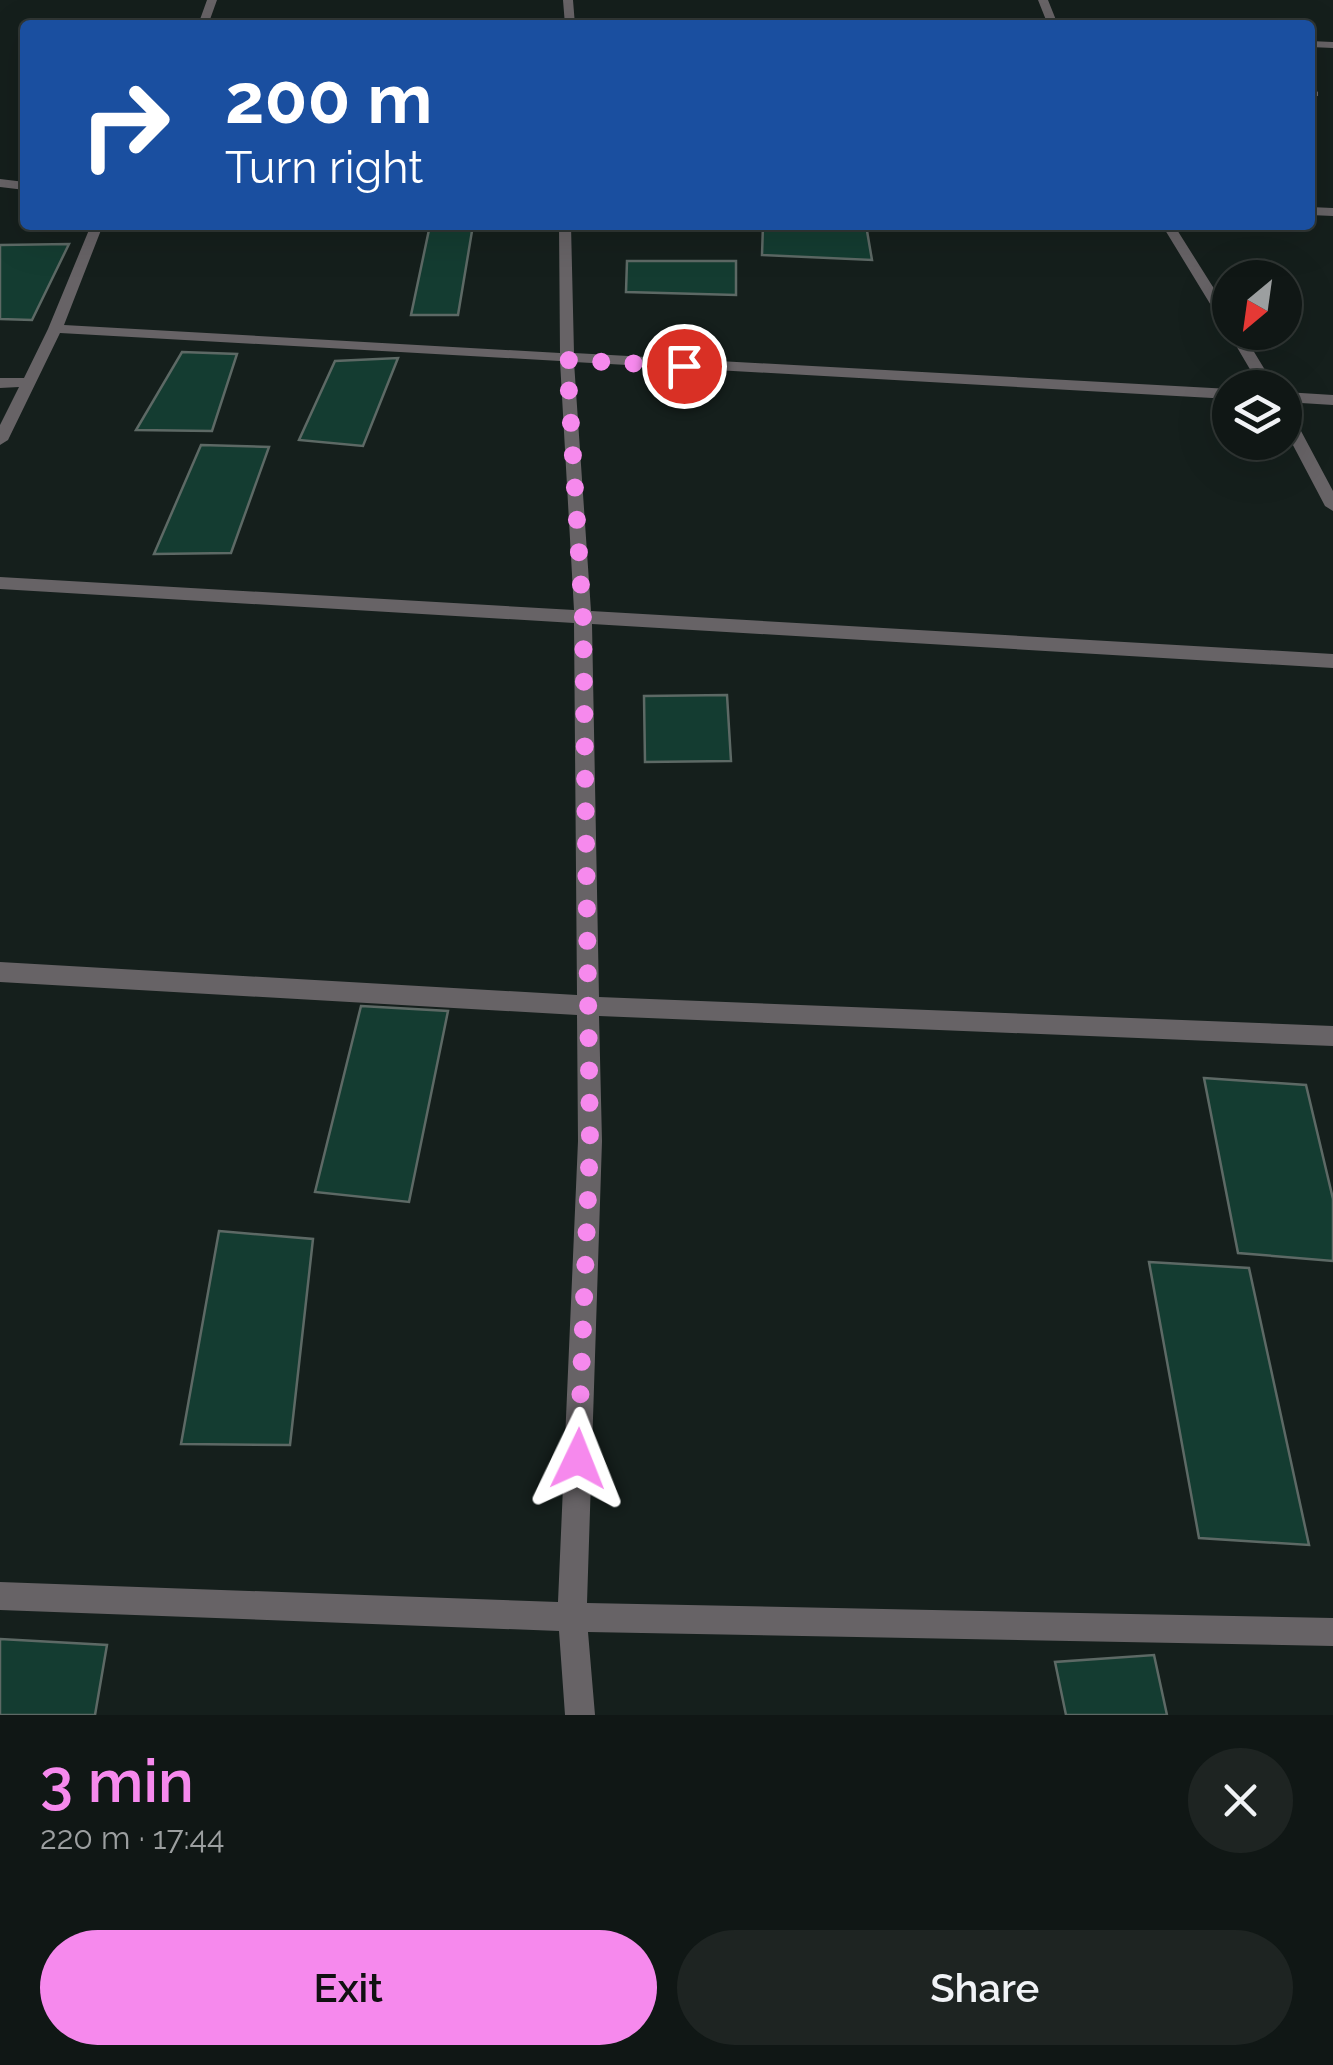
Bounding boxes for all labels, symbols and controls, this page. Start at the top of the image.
text: 200 m [225,57,432,139]
icon: right [60,60,190,190]
text: Turn right [225,141,423,194]
north arrow [1212,260,1302,350]
map controls [1212,260,1302,460]
pin [642,324,727,409]
icon: arrive [657,339,712,394]
button: layers [1212,370,1302,460]
position arrow [526,1407,630,1511]
text: 3 min [40,1746,194,1816]
button: close [1188,1748,1293,1853]
text: 220 m · 17:44 [40,1819,224,1856]
button: Exit [40,1930,657,2045]
button: Share [677,1930,1293,2045]

